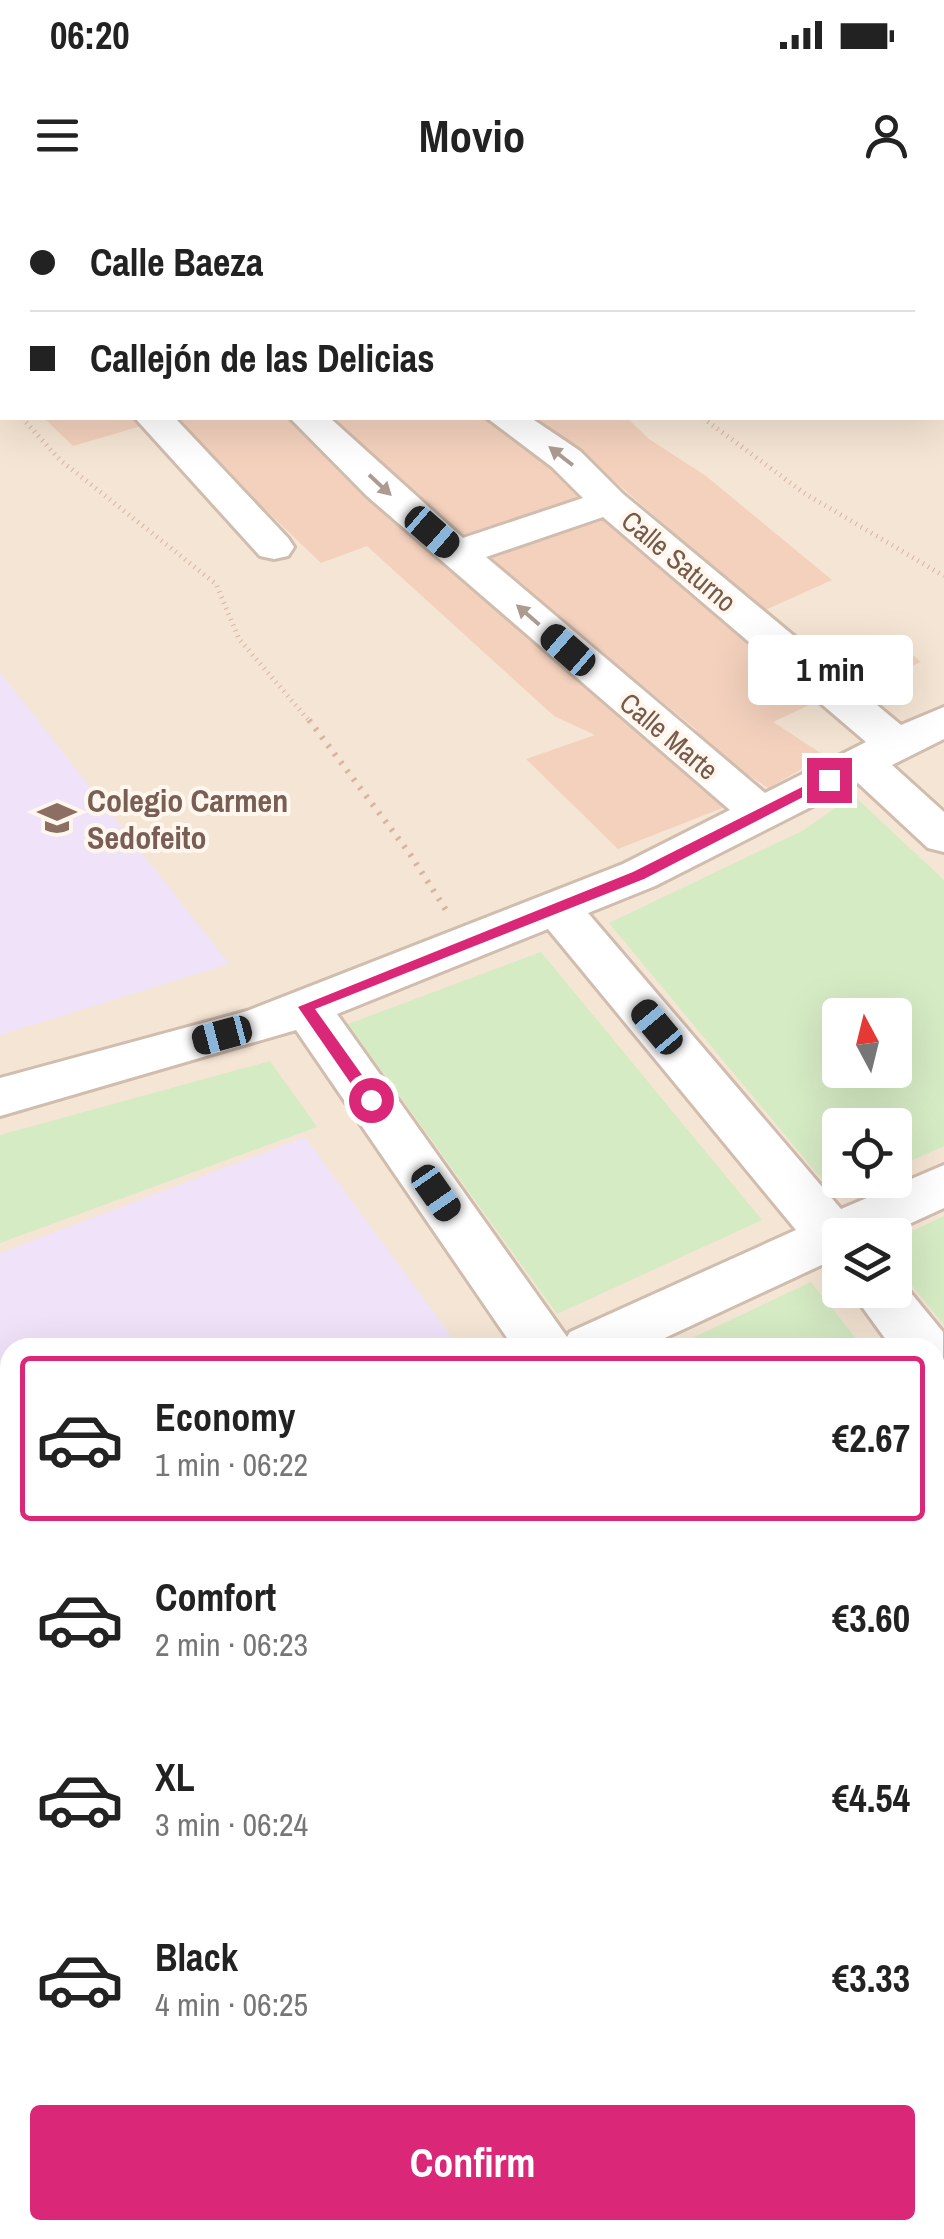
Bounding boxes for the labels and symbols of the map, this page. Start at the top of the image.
one-way arrow [548,446,573,467]
one-way arrow [367,473,391,496]
car [400,501,464,563]
street label: Calle Saturno [614,502,744,620]
one-way arrow [516,604,541,626]
car [536,619,600,681]
callout: 1 min [746,635,912,705]
street label: Calle Marte [612,684,726,788]
route end [807,758,852,803]
place label: Colegio Carmen Sedofeito [87,779,288,859]
school or university icon: Colegio Carmen Sedofeito [36,797,78,839]
car [626,994,688,1060]
north arrow [822,998,912,1088]
car [189,1013,255,1057]
route start [349,1078,394,1123]
car [407,1160,465,1226]

